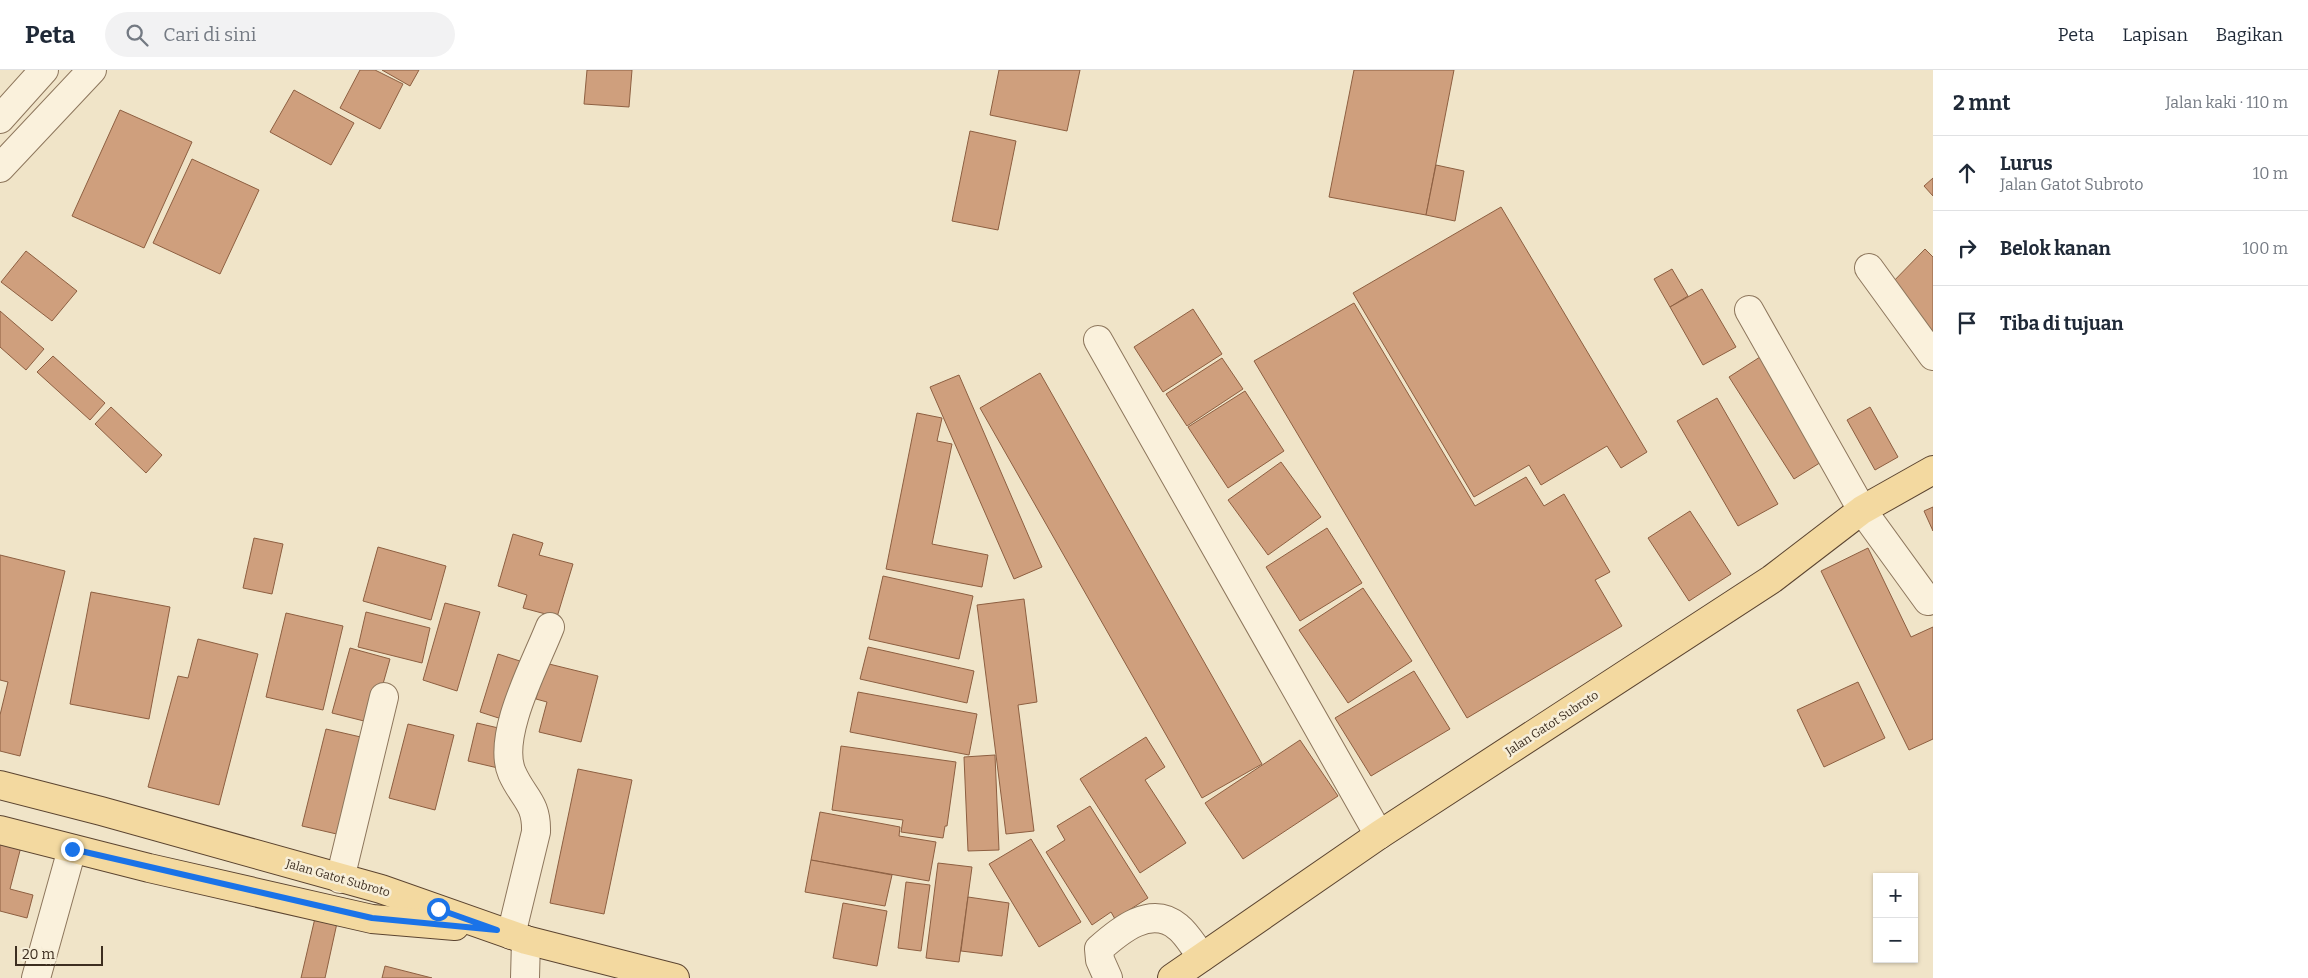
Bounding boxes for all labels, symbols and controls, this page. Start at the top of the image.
search box [105,12,455,57]
text: Peta [25,21,75,49]
icon: search [123,21,151,49]
text: Cari di sini [163,23,256,46]
text: Peta [2058,24,2094,46]
text: Lapisan [2122,24,2188,46]
text: Bagikan [2216,24,2283,46]
text: 2 mnt [1953,90,2010,116]
text: Jalan kaki · 110 m [2165,93,2288,112]
text: Lurus [2000,152,2053,175]
icon: ahead [1953,159,1981,187]
text: 10 m [2253,164,2288,183]
text: Jalan Gatot Subroto [2000,175,2144,194]
icon: right [1953,234,1981,262]
text: Belok kanan [2000,237,2111,260]
text: 100 m [2243,239,2288,258]
icon: arrive [1953,309,1981,337]
text: Tiba di tujuan [2000,312,2124,335]
street label: Jalan Gatot Subroto [1502,688,1601,759]
route end [61,838,84,861]
street label: Jalan Gatot Subroto [283,856,392,900]
map controls [1873,873,1918,963]
button: + [1873,873,1918,918]
route start [427,898,450,921]
button: − [1873,918,1918,963]
scale bar [15,943,102,966]
text: 20 m [22,946,55,963]

